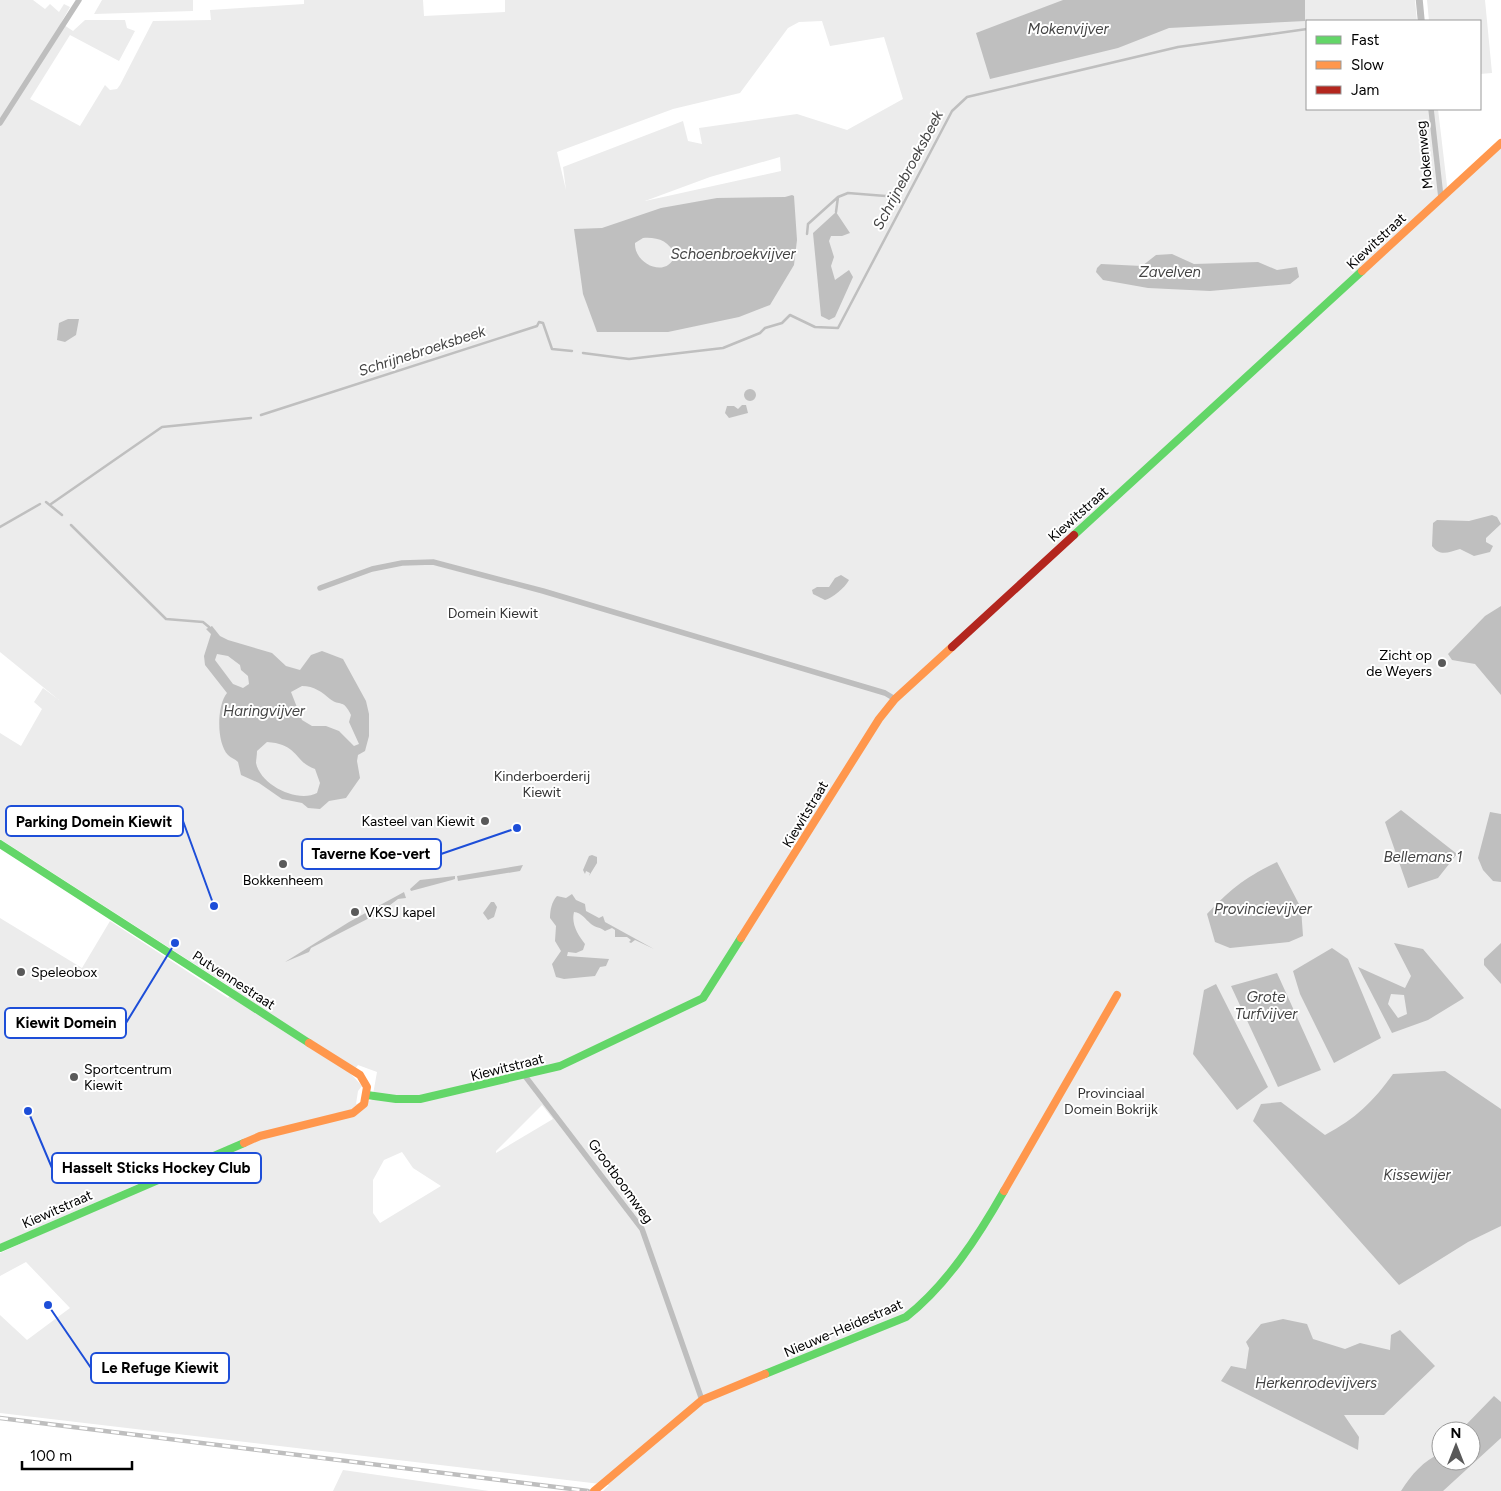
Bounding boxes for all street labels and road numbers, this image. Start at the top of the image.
street label: Mokenweg [1412,120,1437,190]
street label: Kiewitstraat [1343,210,1410,273]
street label: Kiewitstraat [1045,483,1112,546]
street label: Kiewitstraat [779,778,832,851]
street label: Putvennestraat [189,947,278,1014]
street label: Kiewitstraat [469,1050,546,1085]
street label: Grootboomweg [584,1136,657,1227]
street label: Kiewitstraat [20,1186,95,1232]
street label: Nieuwe-Heidestraat [781,1296,905,1361]

